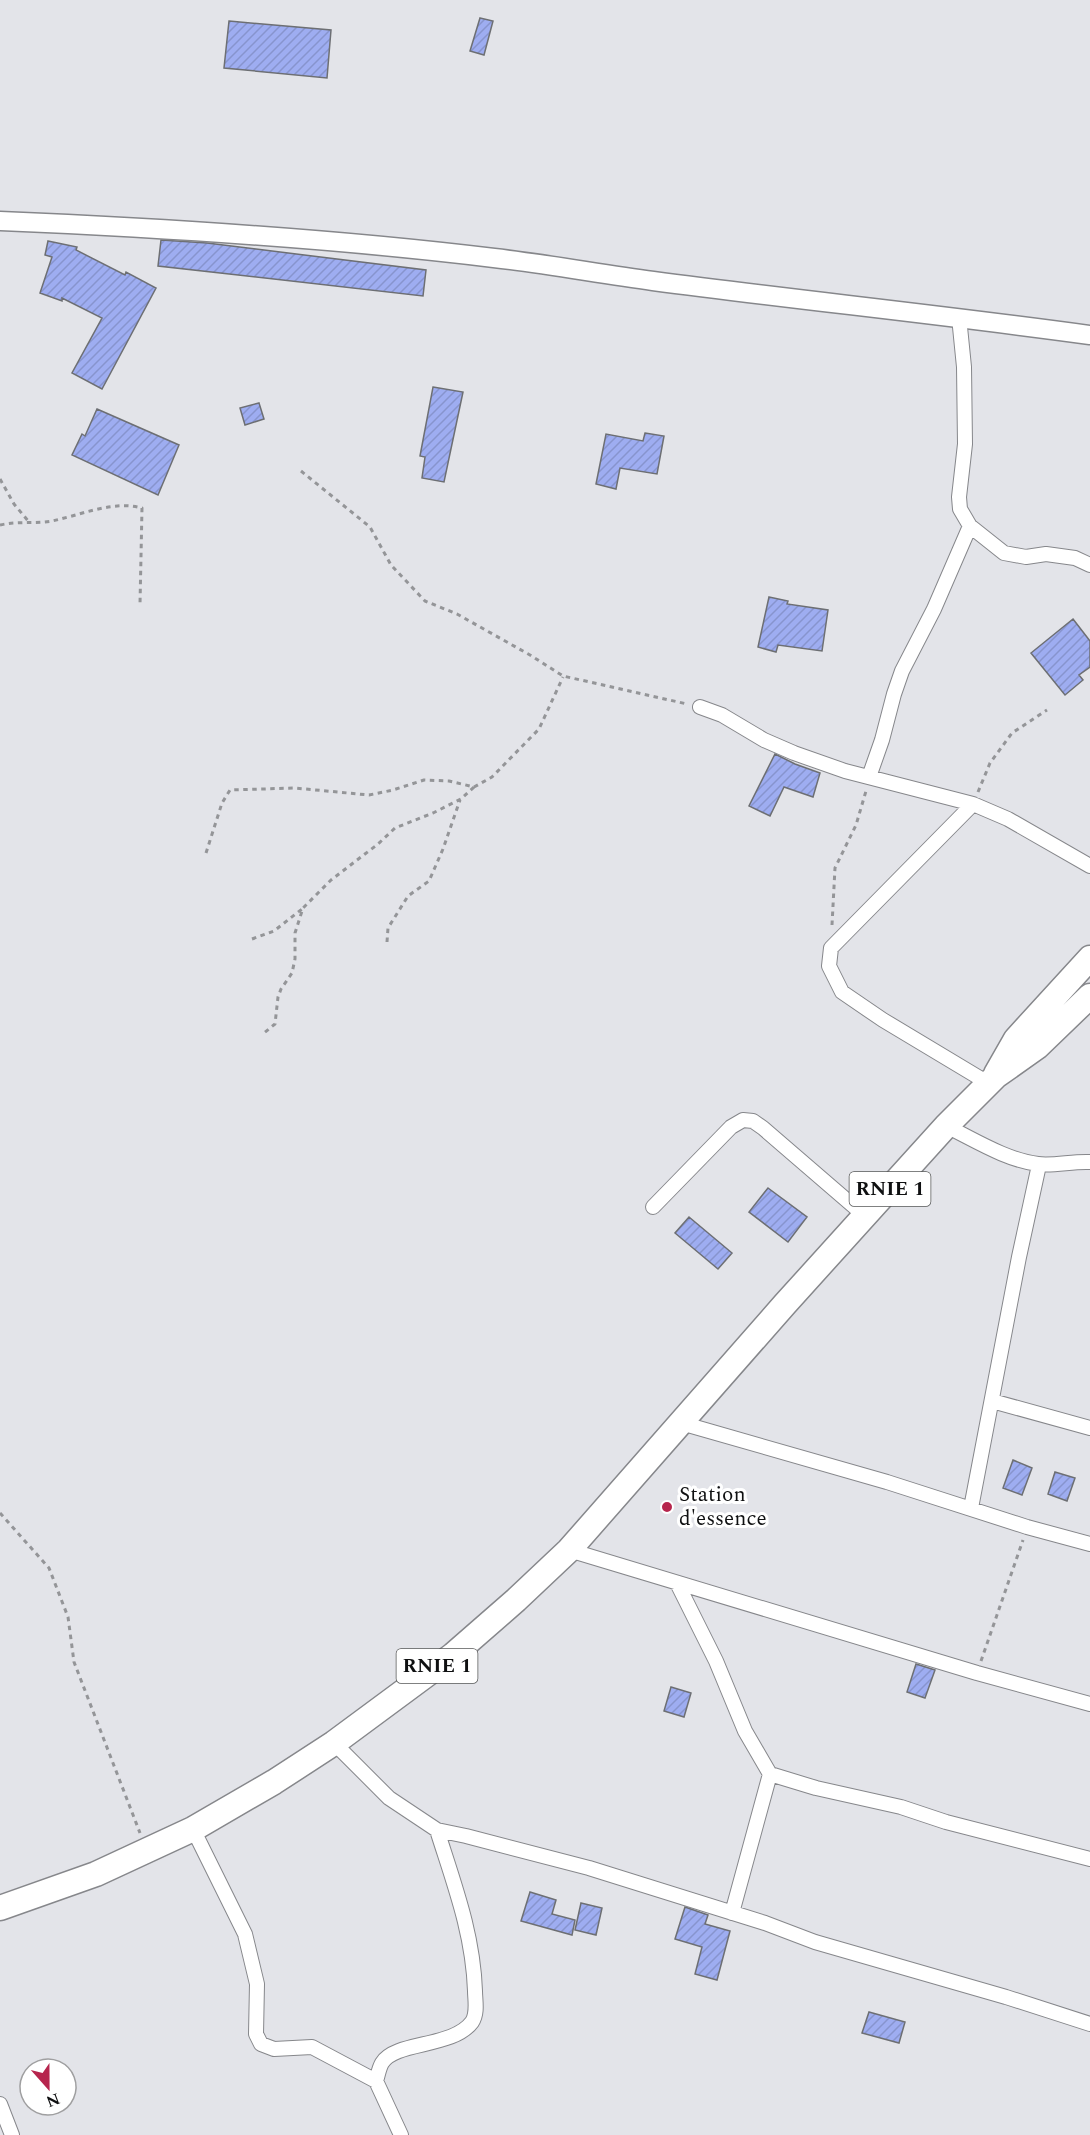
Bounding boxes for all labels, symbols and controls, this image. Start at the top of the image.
road number: RNIE 1 [850,1172,930,1206]
place label: Station d'essence [679,1479,767,1535]
marker: Station d'essence [660,1500,674,1514]
road number: RNIE 1 [396,1649,478,1683]
north arrow [18,2057,78,2117]
text: N [43,2087,63,2114]

